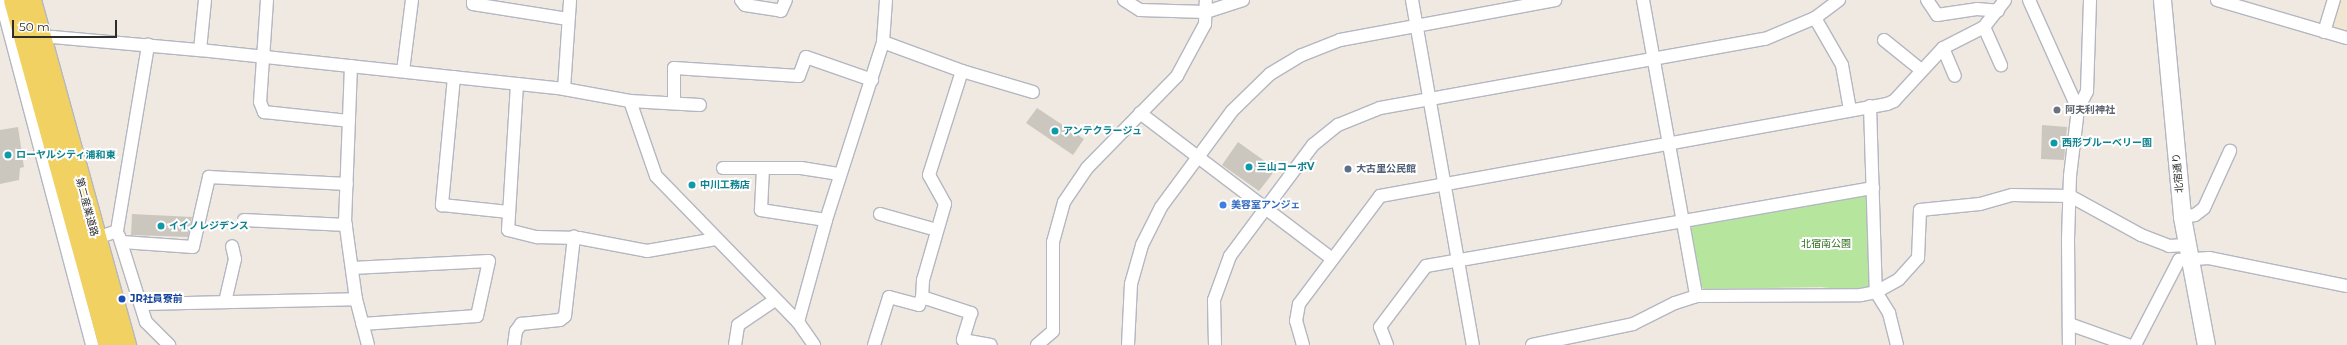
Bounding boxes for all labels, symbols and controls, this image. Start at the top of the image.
scale bar [14,12,119,38]
text: 50 m [19,19,50,34]
place label: 阿夫利神社 [2065,104,2115,116]
marker: 阿夫利神社 [2052,105,2062,115]
place label: アンテクラージュ [1063,125,1143,137]
marker: アンテクラージュ [1050,126,1060,136]
place label: 西形ブルーベリー園 [2062,137,2152,149]
marker: 西形ブルーベリー園 [2049,138,2059,148]
place label: ローヤルシティ浦和東 [16,149,116,161]
marker: ローヤルシティ浦和東 [3,150,13,160]
street label: 北宿通り [2170,153,2186,193]
place label: 三山コーポV [1257,161,1314,173]
marker: 三山コーポV [1244,162,1254,172]
place label: 大古里公民館 [1356,163,1416,175]
marker: 大古里公民館 [1343,164,1353,174]
street label: 第二産業道路 [73,176,101,238]
place label: 中川工務店 [700,179,750,191]
marker: 中川工務店 [687,180,697,190]
place label: 美容室アンジェ [1231,199,1301,211]
marker: 美容室アンジェ [1218,200,1228,210]
place label: イイノレジデンス [169,220,249,232]
marker: イイノレジデンス [156,221,166,231]
park label: 北宿南公園 [1801,238,1851,250]
place label: JR社員寮前 [130,293,183,305]
marker: JR社員寮前 [117,294,127,304]

